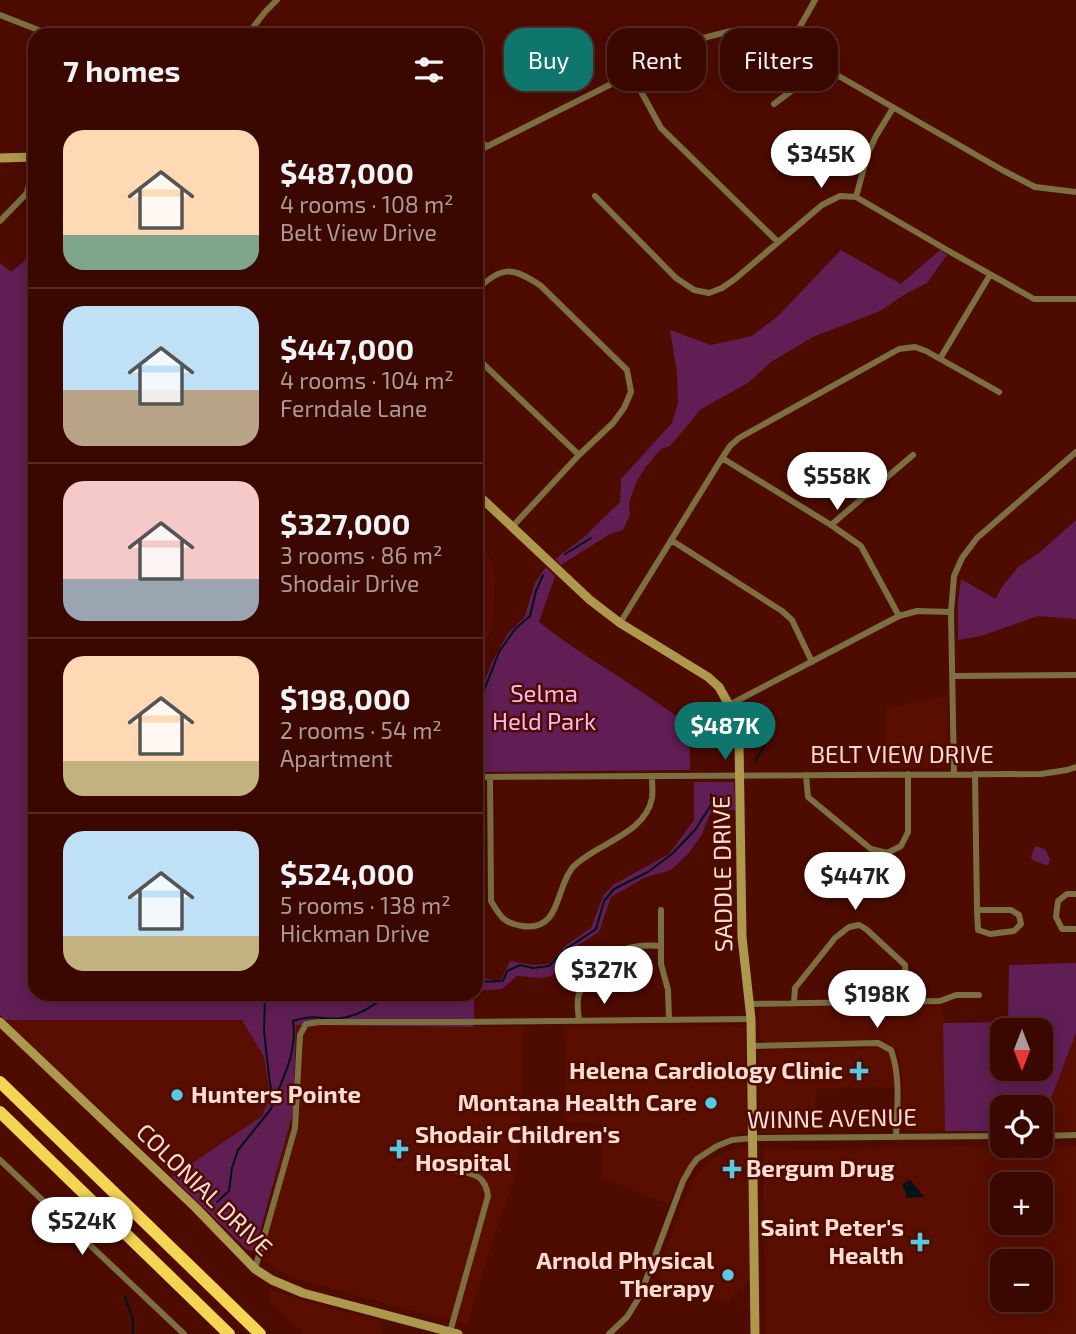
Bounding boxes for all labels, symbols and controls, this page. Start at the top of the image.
chip: Buy [504,28,593,91]
chip: Rent [607,28,706,91]
chip: Filters [720,28,838,91]
icon: filters [410,51,448,89]
text: 7 homes [63,52,180,88]
pin: $345K [772,130,870,190]
text: $345K [787,139,855,167]
text: $487,000 [280,154,414,190]
icon: home [119,158,203,242]
text: 4 rooms · 108 m² [280,190,454,218]
text: Belt View Drive [280,218,437,246]
text: $447,000 [280,330,414,366]
icon: home [119,334,203,418]
text: 4 rooms · 104 m² [280,366,454,394]
text: Ferndale Lane [280,394,427,422]
pin: $558K [788,452,886,512]
text: $558K [803,461,871,489]
text: $327,000 [280,505,411,541]
icon: home [119,509,203,593]
text: 3 rooms · 86 m² [280,541,442,569]
text: Shodair Drive [280,569,419,597]
park label: Selma Held Park [492,678,596,735]
text: $198,000 [280,680,411,716]
icon: home [119,684,203,768]
pin: $487K [676,702,774,762]
text: $487K [690,711,760,739]
text: 2 rooms · 54 m² [280,716,442,744]
street label: BELT VIEW DRIVE [810,739,994,768]
text: Apartment [280,744,393,772]
street label: SADDLE DRIVE [706,796,737,953]
pin: $447K [806,852,904,912]
text: $524,000 [280,855,415,891]
icon: home [119,859,203,943]
text: $447K [820,861,890,889]
text: 5 rooms · 138 m² [280,891,451,919]
text: Hickman Drive [280,919,430,947]
pin: $327K [555,946,653,1006]
text: $327K [571,955,637,983]
pin: $198K [828,970,926,1030]
text: $198K [844,979,910,1007]
north arrow [990,1018,1054,1082]
map controls [990,1018,1053,1312]
place label: Helena Cardiology Clinic [569,1055,843,1084]
marker: Helena Cardiology Clinic [849,1061,869,1081]
place label: Hunters Pointe [191,1079,361,1108]
marker: Hunters Pointe [169,1087,185,1103]
place label: Montana Health Care [457,1087,697,1116]
marker: Montana Health Care [703,1095,719,1111]
button: locate [990,1095,1053,1158]
street label: WINNE AVENUE [747,1102,917,1133]
street label: COLONIAL DRIVE [131,1117,279,1261]
place label: Shodair Children's Hospital [415,1119,620,1176]
marker: Shodair Children's Hospital [389,1139,409,1159]
place label: Bergum Drug [746,1153,894,1182]
marker: Bergum Drug [724,1161,740,1177]
button: + [990,1172,1053,1235]
pin: $524K [33,1198,131,1257]
text: $524K [48,1206,116,1234]
place label: Saint Peter's Health [760,1212,904,1269]
marker: Saint Peter's Health [910,1232,930,1252]
place label: Arnold Physical Therapy [536,1245,714,1302]
button: − [990,1249,1053,1312]
marker: Arnold Physical Therapy [720,1267,736,1283]

